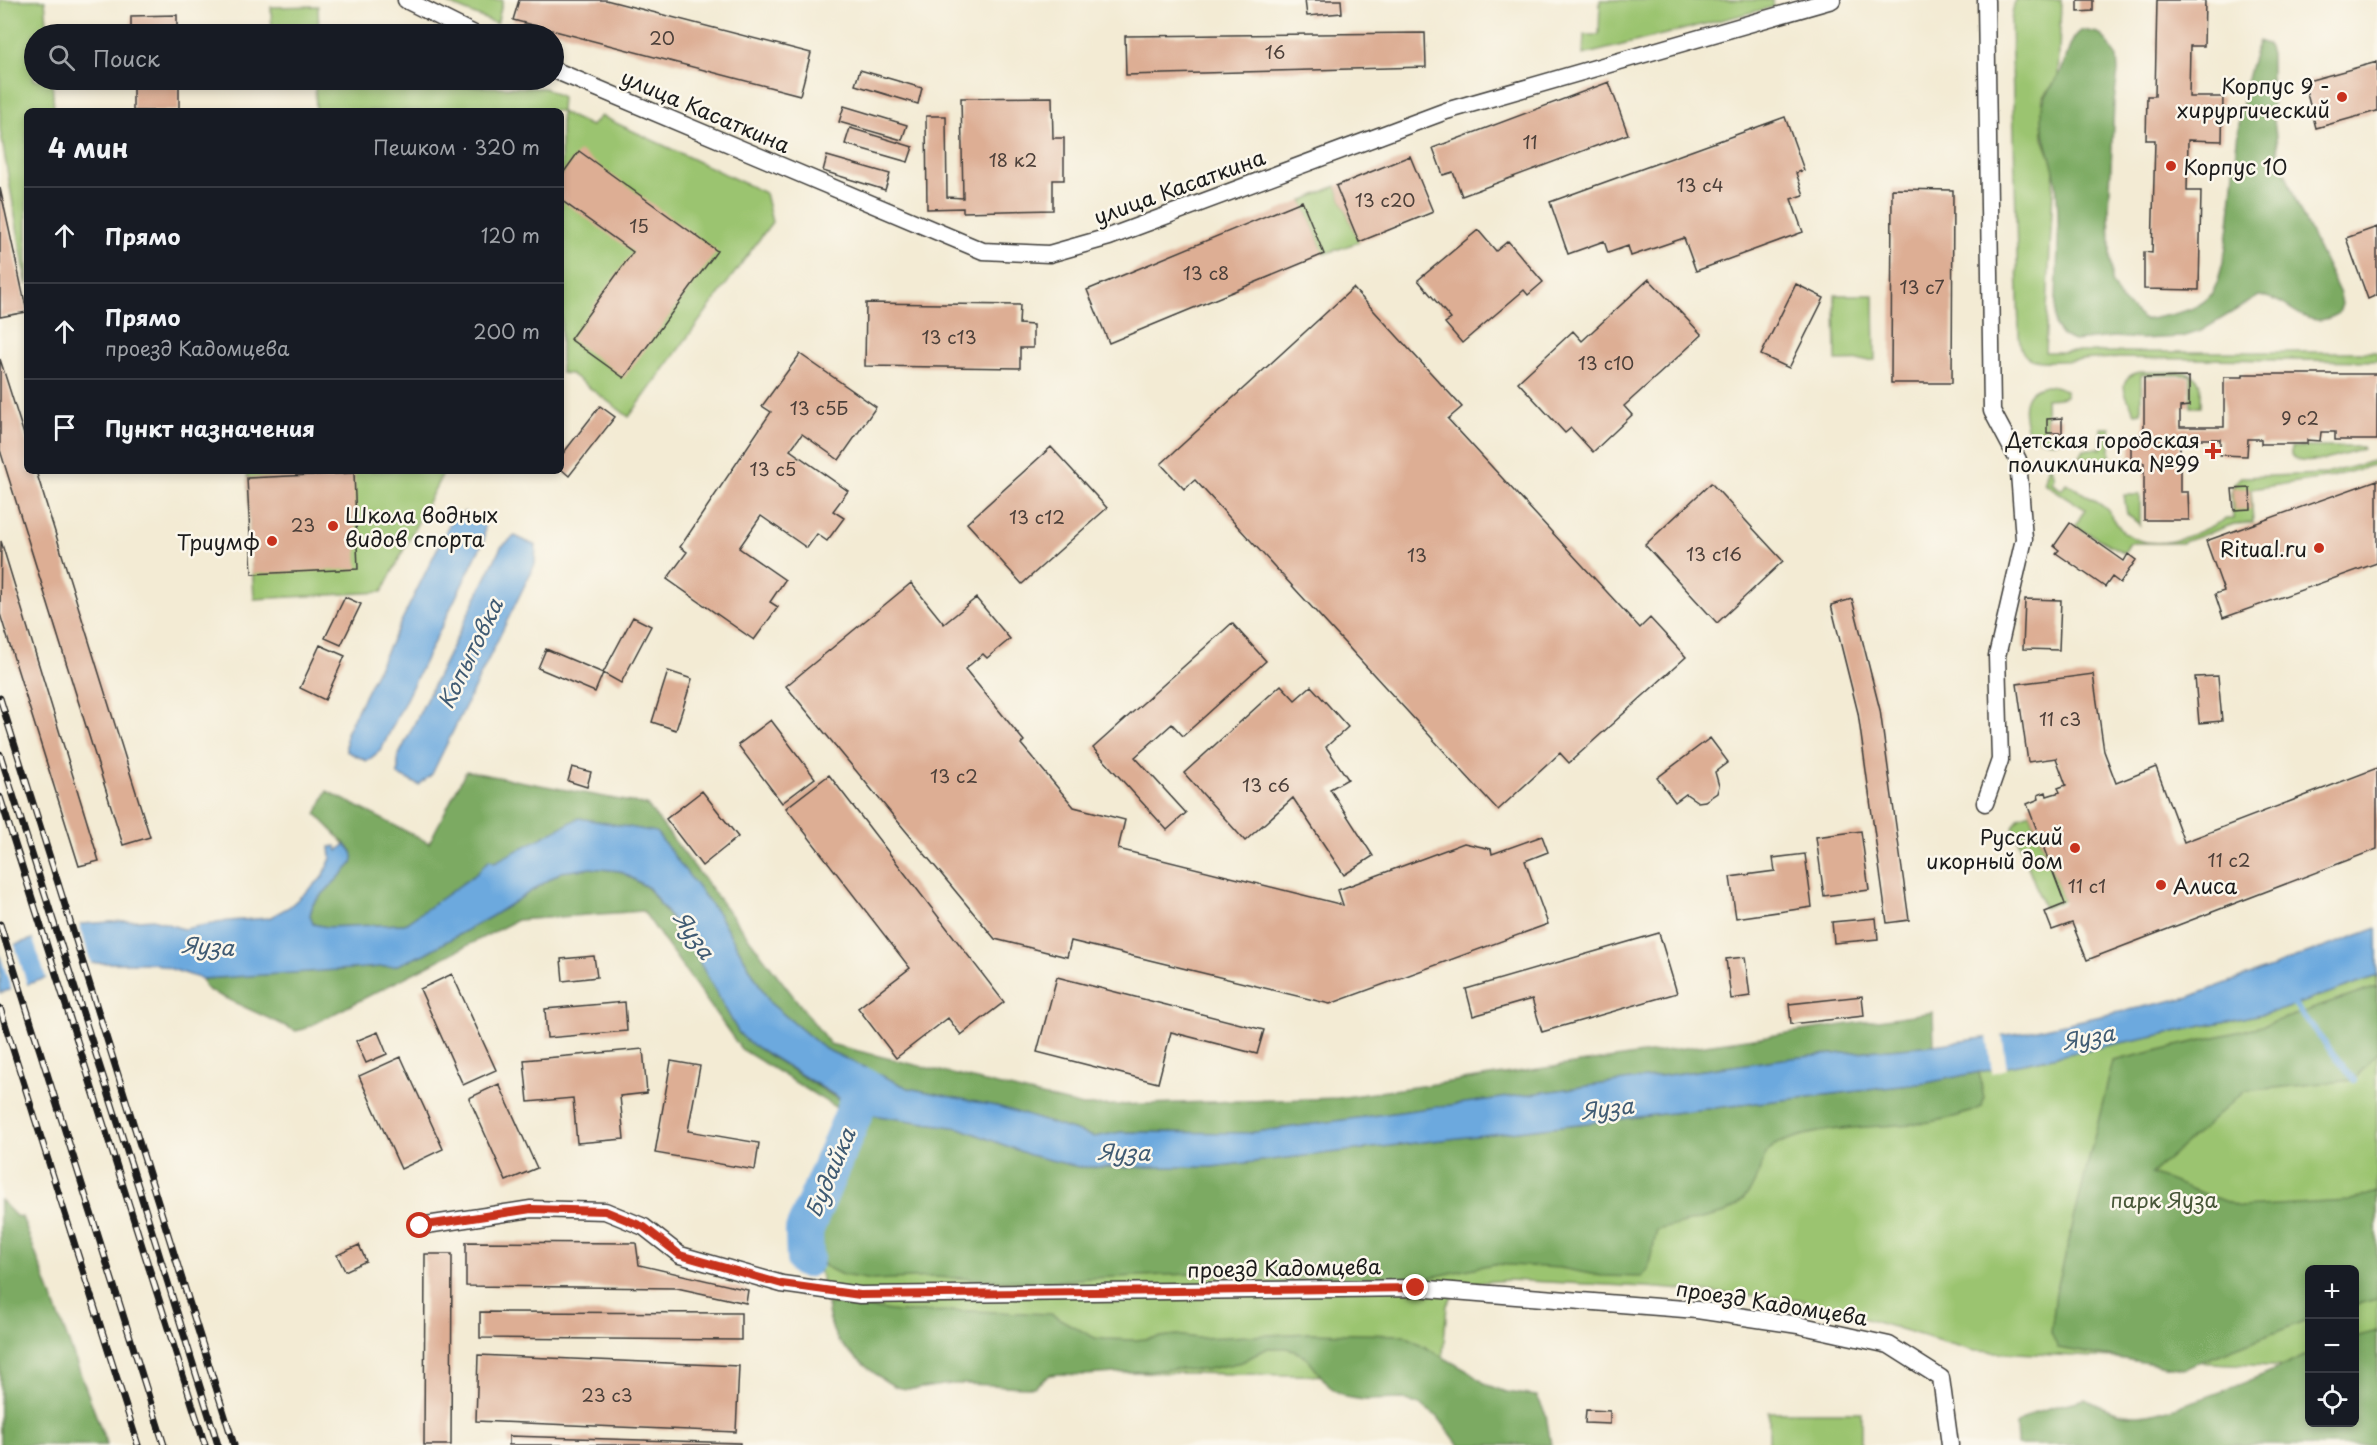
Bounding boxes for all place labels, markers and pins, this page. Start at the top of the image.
place label: Корпус 9 - хирургический [2177,69,2330,125]
marker: Корпус 9 - хирургический [2335,90,2349,104]
place label: Корпус 10 [2183,150,2287,182]
marker: Корпус 10 [2164,159,2178,173]
place label: Детская городская поликлиника №99 [2005,423,2200,479]
marker: Детская городская поликлиника №99 [2204,442,2222,460]
place label: Школа водных видов спорта [345,498,498,554]
marker: Школа водных видов спорта [326,519,340,533]
place label: Триумф [177,525,260,557]
place label: Ritual.ru [2220,532,2307,564]
marker: Триумф [265,534,279,548]
marker: Ritual.ru [2312,541,2326,555]
place label: Русский икорный дом [1926,820,2063,876]
marker: Русский икорный дом [2068,841,2082,855]
place label: Алиса [2173,869,2238,901]
marker: Алиса [2154,878,2168,892]

